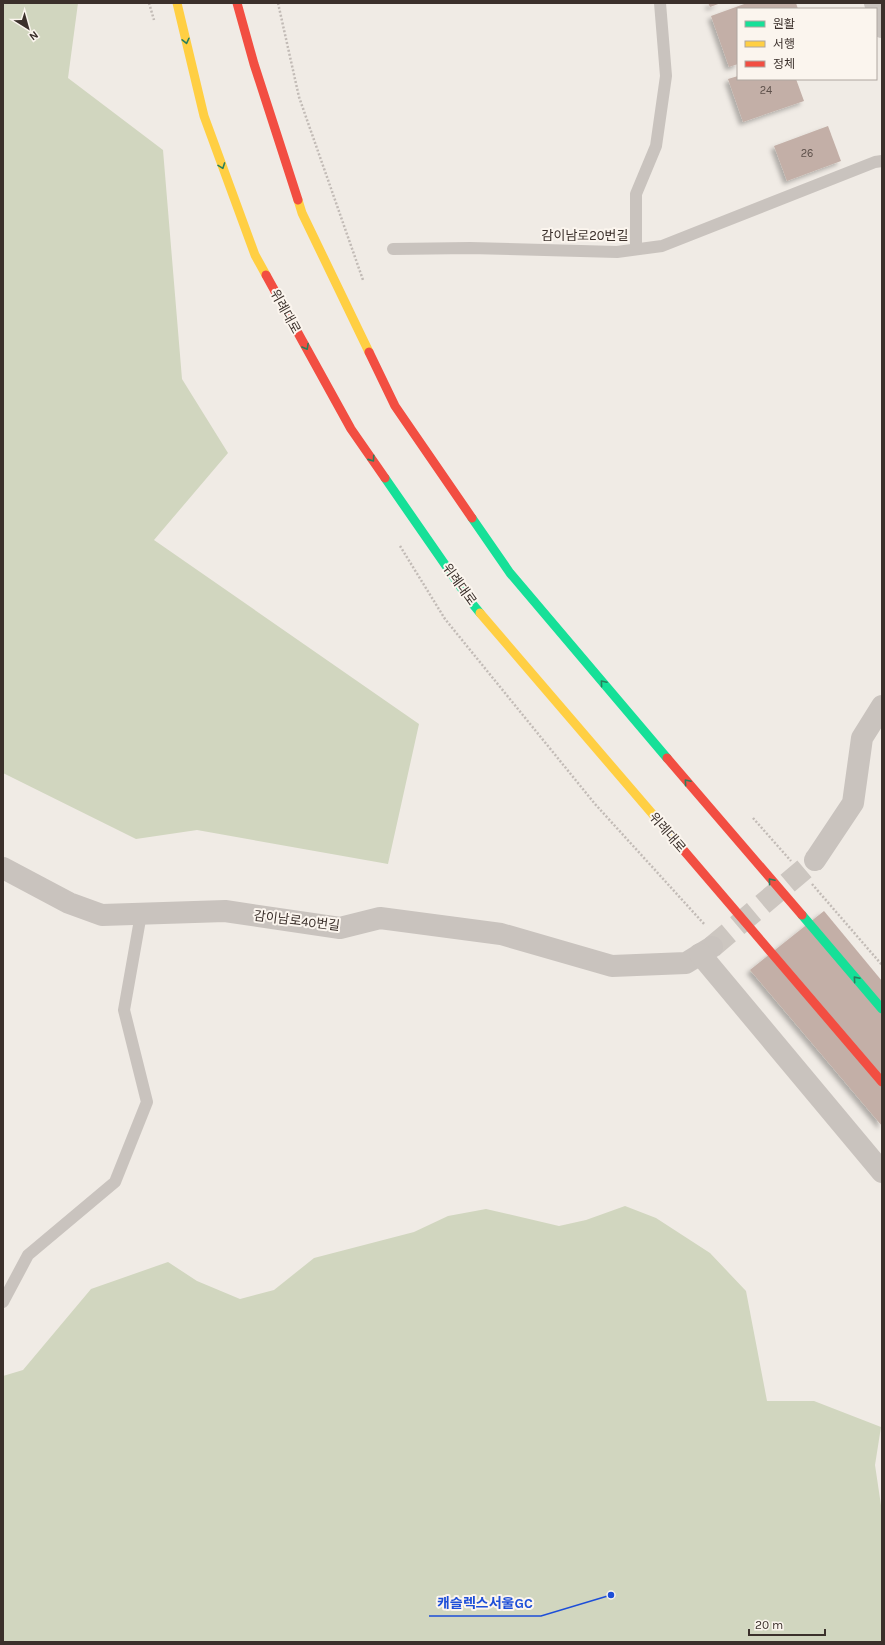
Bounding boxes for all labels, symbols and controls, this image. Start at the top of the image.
north arrow [8,8,48,48]
legend [737,8,877,80]
text: 원활 [773,17,795,31]
text: N [27,28,41,43]
text: 서행 [773,37,795,51]
one-way arrow [182,38,190,44]
text: 정체 [773,57,795,71]
house number: 24 [760,84,772,97]
house number: 26 [801,147,813,160]
one-way arrow [218,162,226,169]
street label: 감이남로20번길 [541,228,629,243]
street label: 위례대로 [267,287,304,336]
one-way arrow [301,343,308,350]
one-way arrow [367,454,374,461]
street label: 위례대로 [439,561,480,608]
one-way arrow [600,680,607,688]
one-way arrow [685,779,692,787]
street label: 위례대로 [646,809,689,855]
one-way arrow [769,878,776,886]
street label: 감이남로40번길 [253,908,341,933]
one-way arrow [854,977,861,984]
callout: 캐슬렉스서울GC [429,1590,541,1616]
text: 캐슬렉스서울GC [437,1595,533,1612]
scale bar [749,1611,825,1637]
text: 20 m [755,1618,783,1632]

